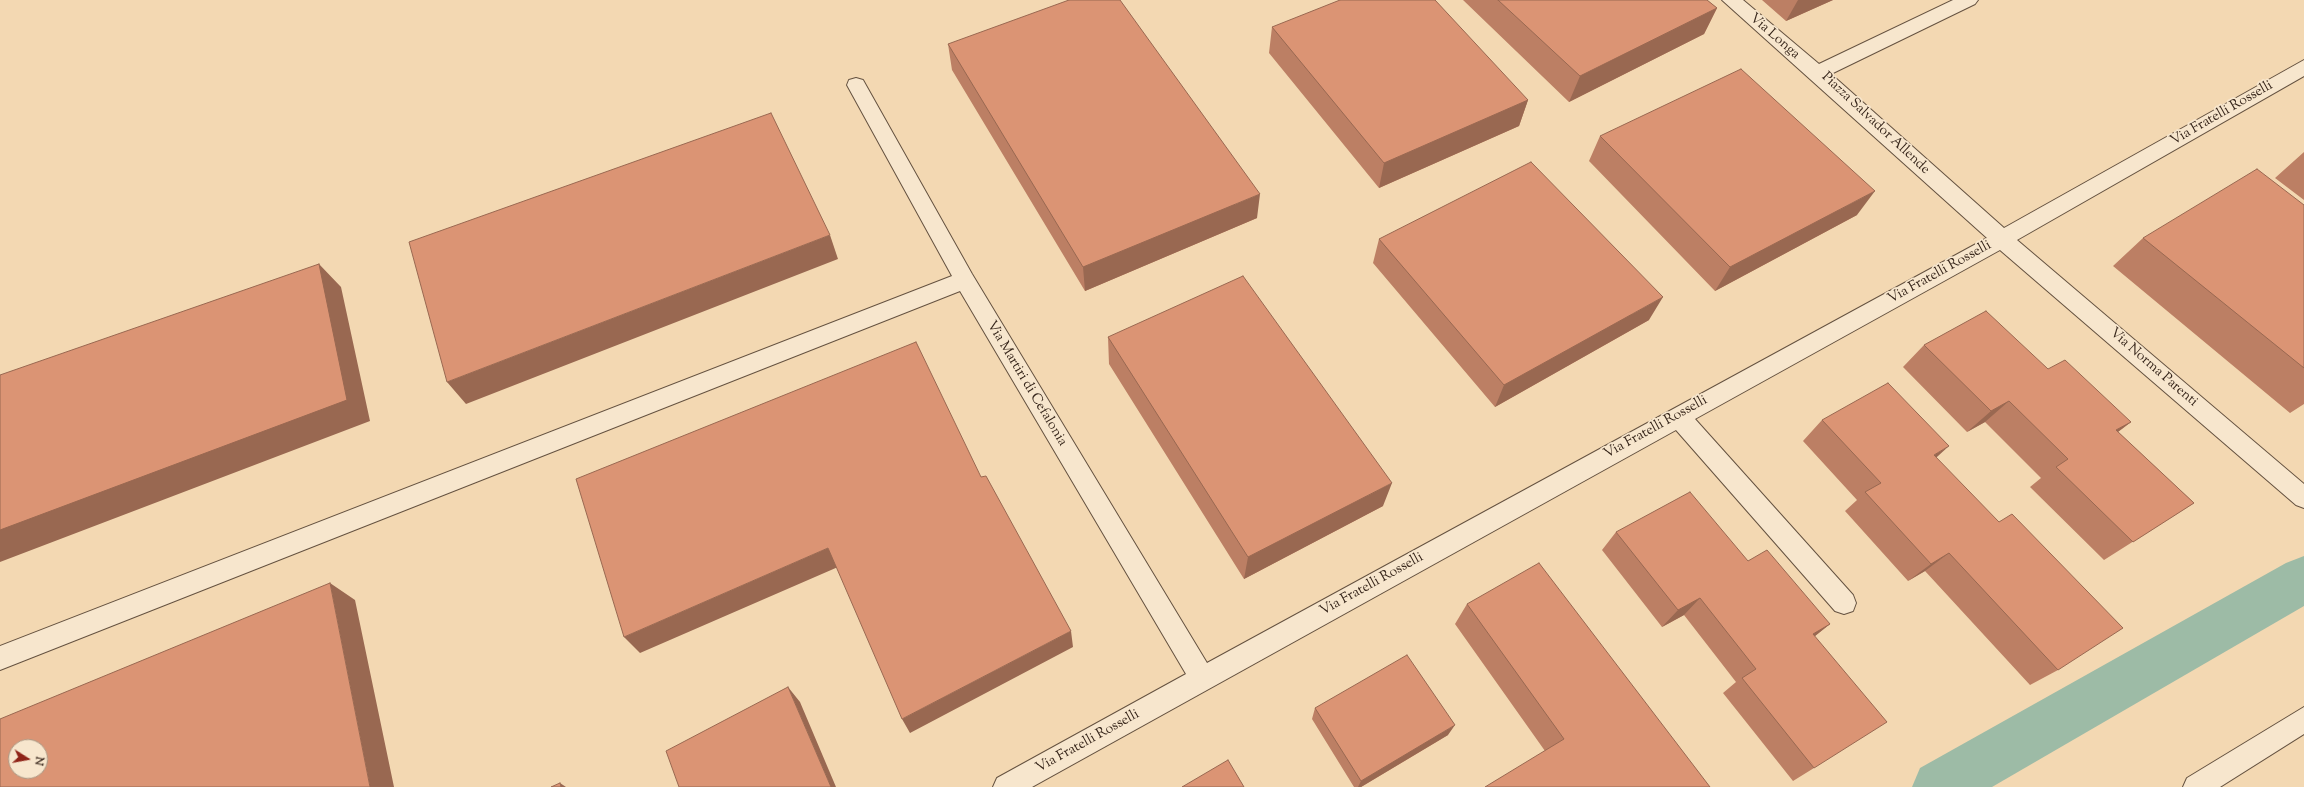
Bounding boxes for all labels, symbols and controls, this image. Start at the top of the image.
street label: Via Longa [1745,11,1803,63]
street label: Piazza Salvador Allende [1817,69,1933,179]
street label: Via Fratelli Rosselli [2168,78,2276,150]
street label: Via Fratelli Rosselli [1885,238,1995,308]
street label: Via Martiri di Cefalonia [982,318,1070,450]
street label: Via Norma Parenti [2105,325,2201,411]
street label: Via Fratelli Rosselli [1601,393,1711,463]
street label: Via Fratelli Rosselli [1317,550,1427,620]
street label: Via Fratelli Rosselli [1033,707,1143,777]
north arrow [8,739,48,779]
text: N [30,755,47,767]

